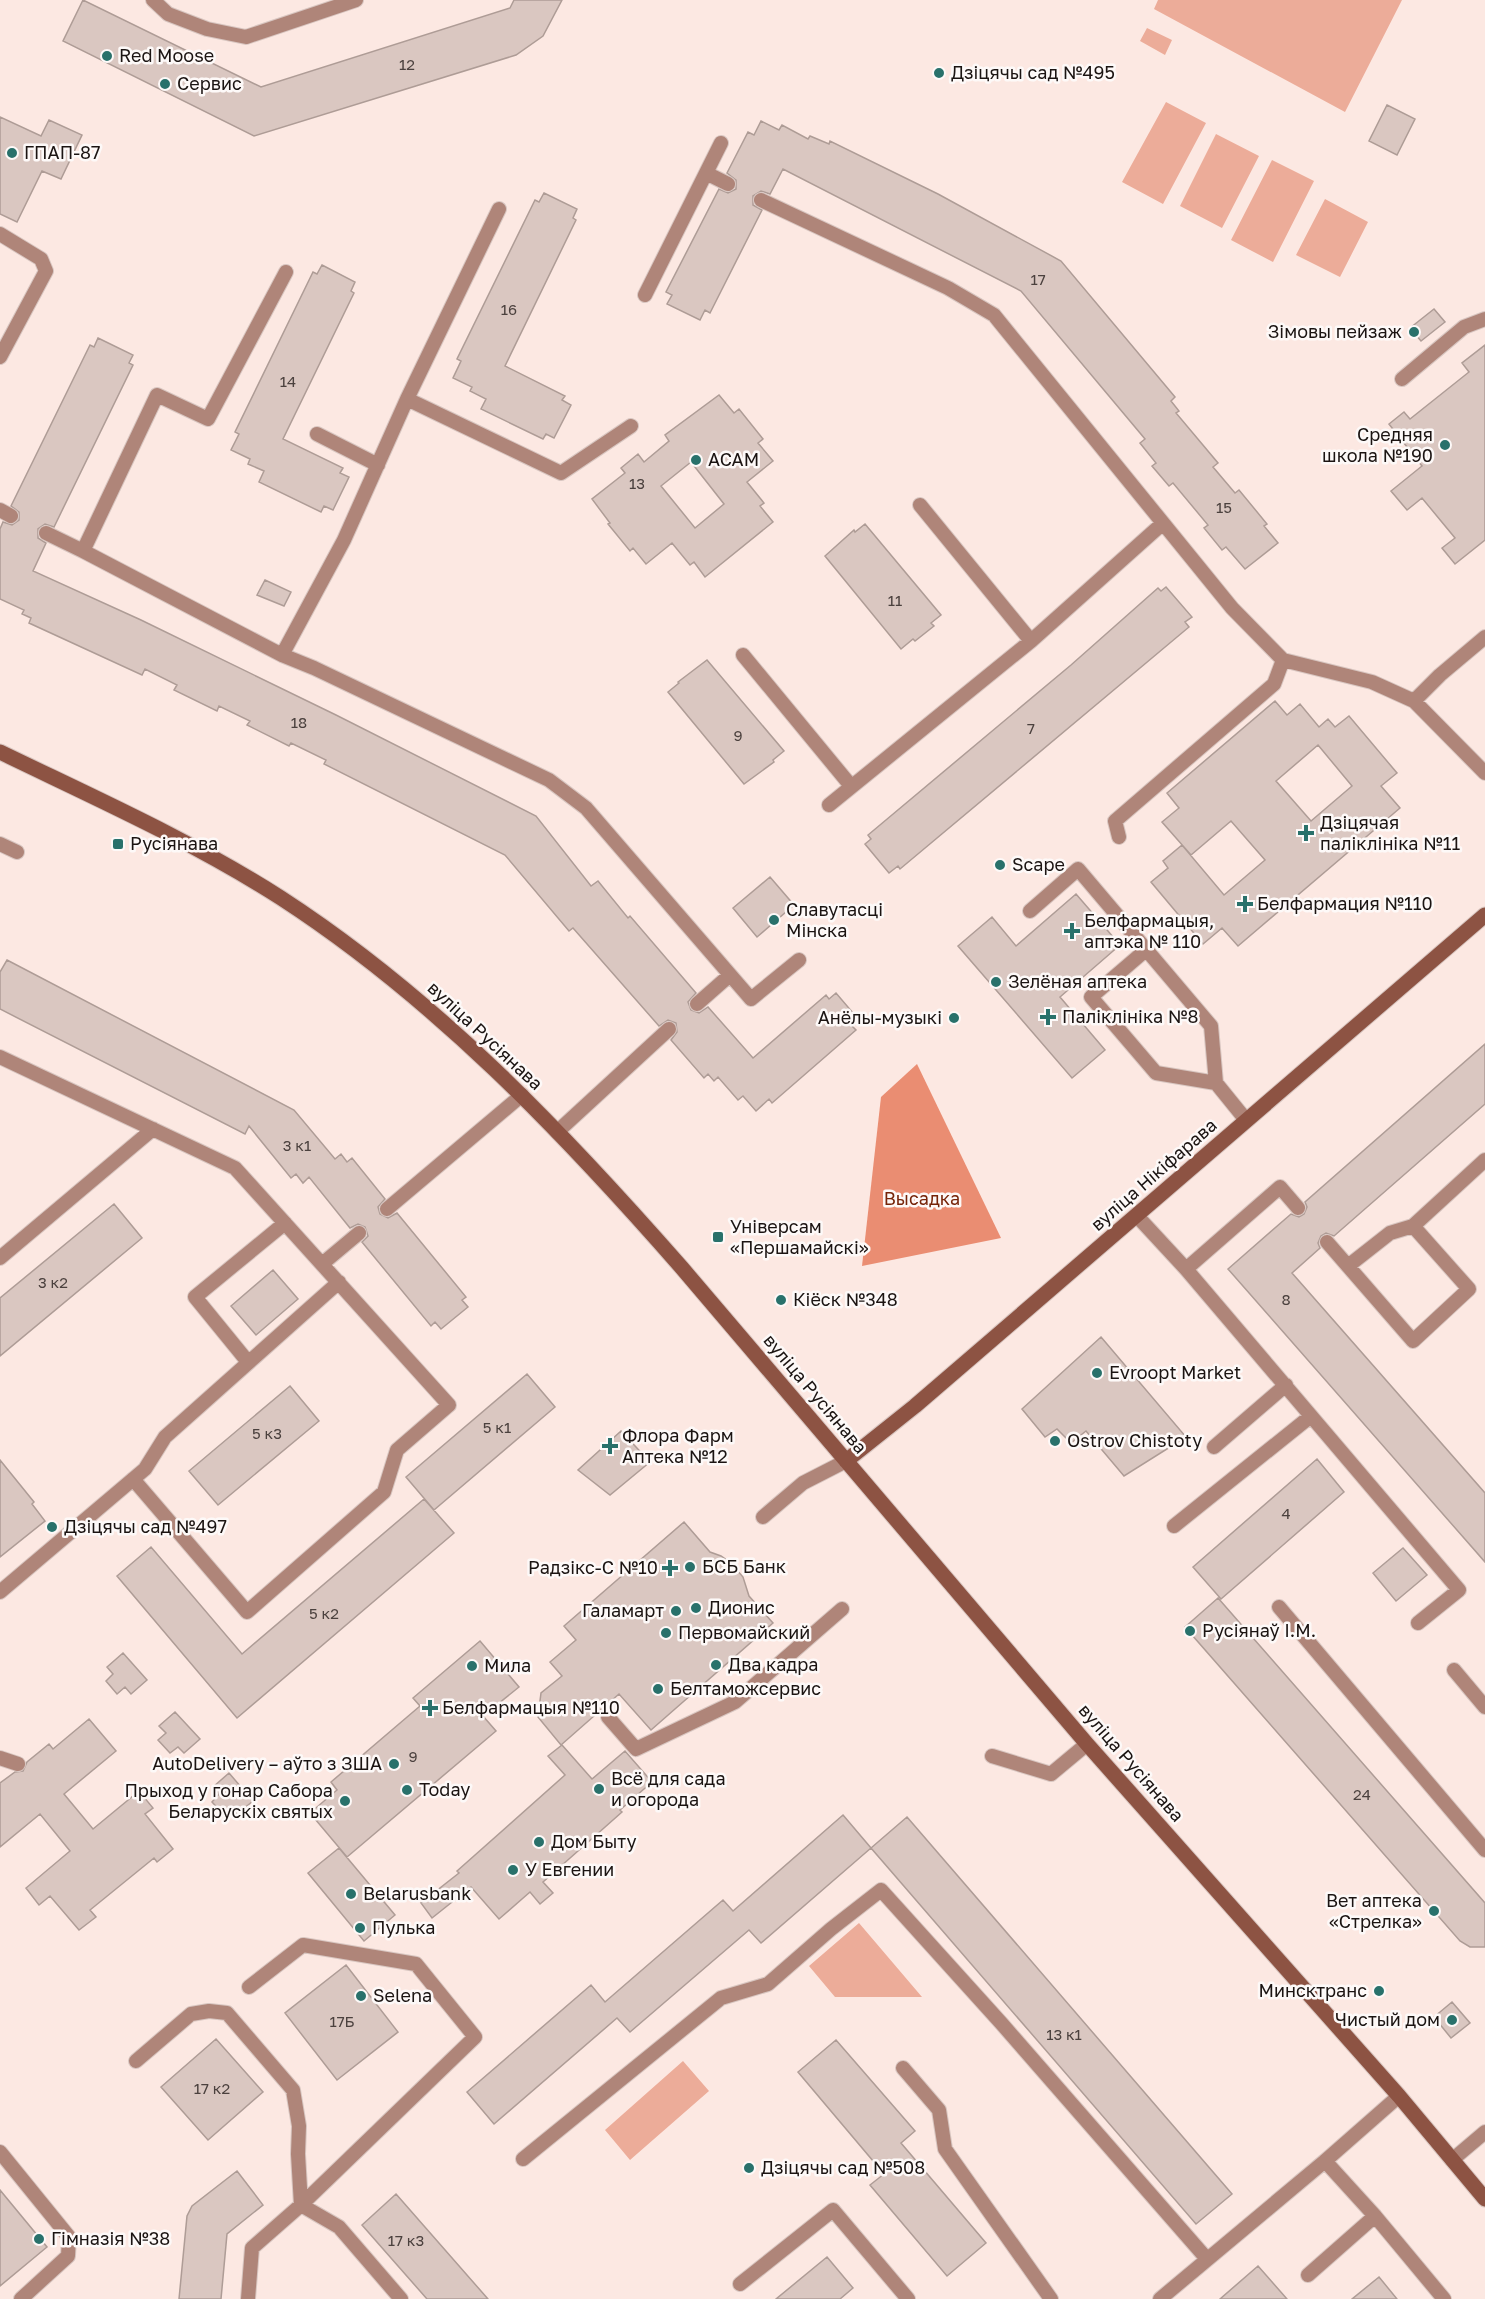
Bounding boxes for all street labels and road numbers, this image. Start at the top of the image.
street label: вуліца Русіянава [424,976,548,1094]
street label: вуліца Нікіфарава [1086,1114,1221,1235]
street label: вуліца Русіянава [759,1329,872,1458]
street label: вуліца Русіянава [1075,1699,1189,1826]

